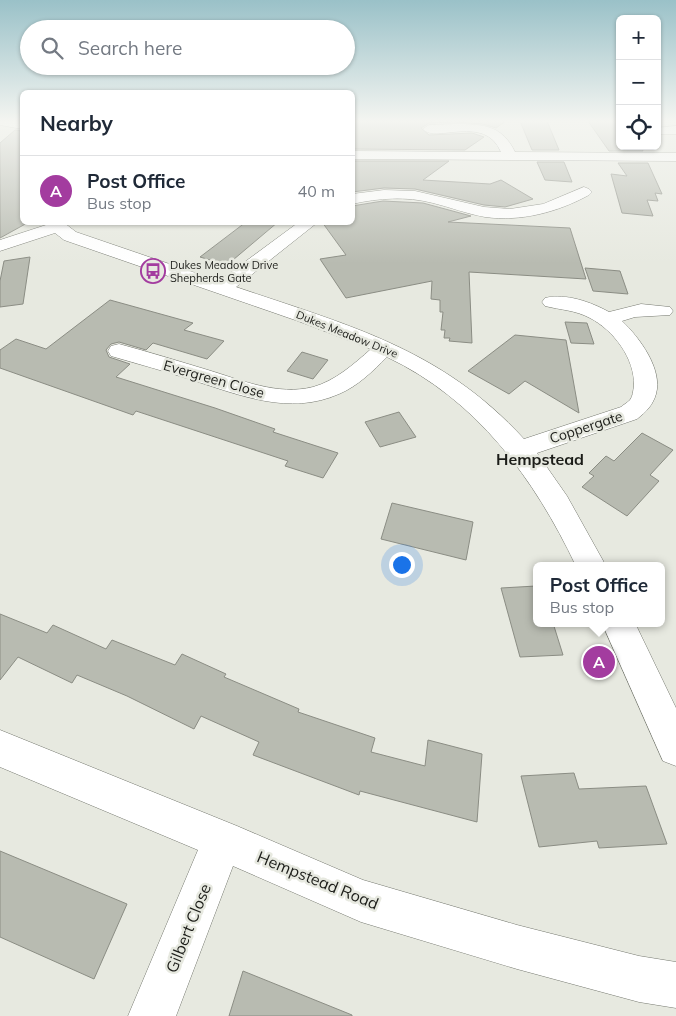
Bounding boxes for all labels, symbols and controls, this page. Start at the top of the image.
map controls [616,15,661,150]
button: + [616,15,661,60]
search box [20,20,355,75]
icon: search [38,34,66,62]
text: Search here [78,36,182,60]
button: − [616,60,661,105]
button: locate [616,105,661,150]
text: Nearby [40,110,113,136]
text: Post Office [87,169,185,193]
text: A [50,181,62,201]
text: 40 m [298,181,335,201]
text: Bus stop [87,193,151,213]
bus stop icon: Dukes Meadow Drive Shepherds Gate [140,258,166,284]
place label: Dukes Meadow Drive Shepherds Gate [170,258,278,285]
street label: Dukes Meadow Drive [294,307,400,361]
street label: Evergreen Close [162,356,266,402]
street label: Coppergate [547,407,625,447]
district label: Hempstead [496,449,584,469]
your location [389,552,415,578]
popup [533,562,665,627]
text: Post Office [550,573,648,597]
text: Bus stop [550,597,614,617]
pin: A [583,643,615,681]
street label: Hempstead Road [254,847,382,913]
street label: Gilbert Close [161,881,215,975]

